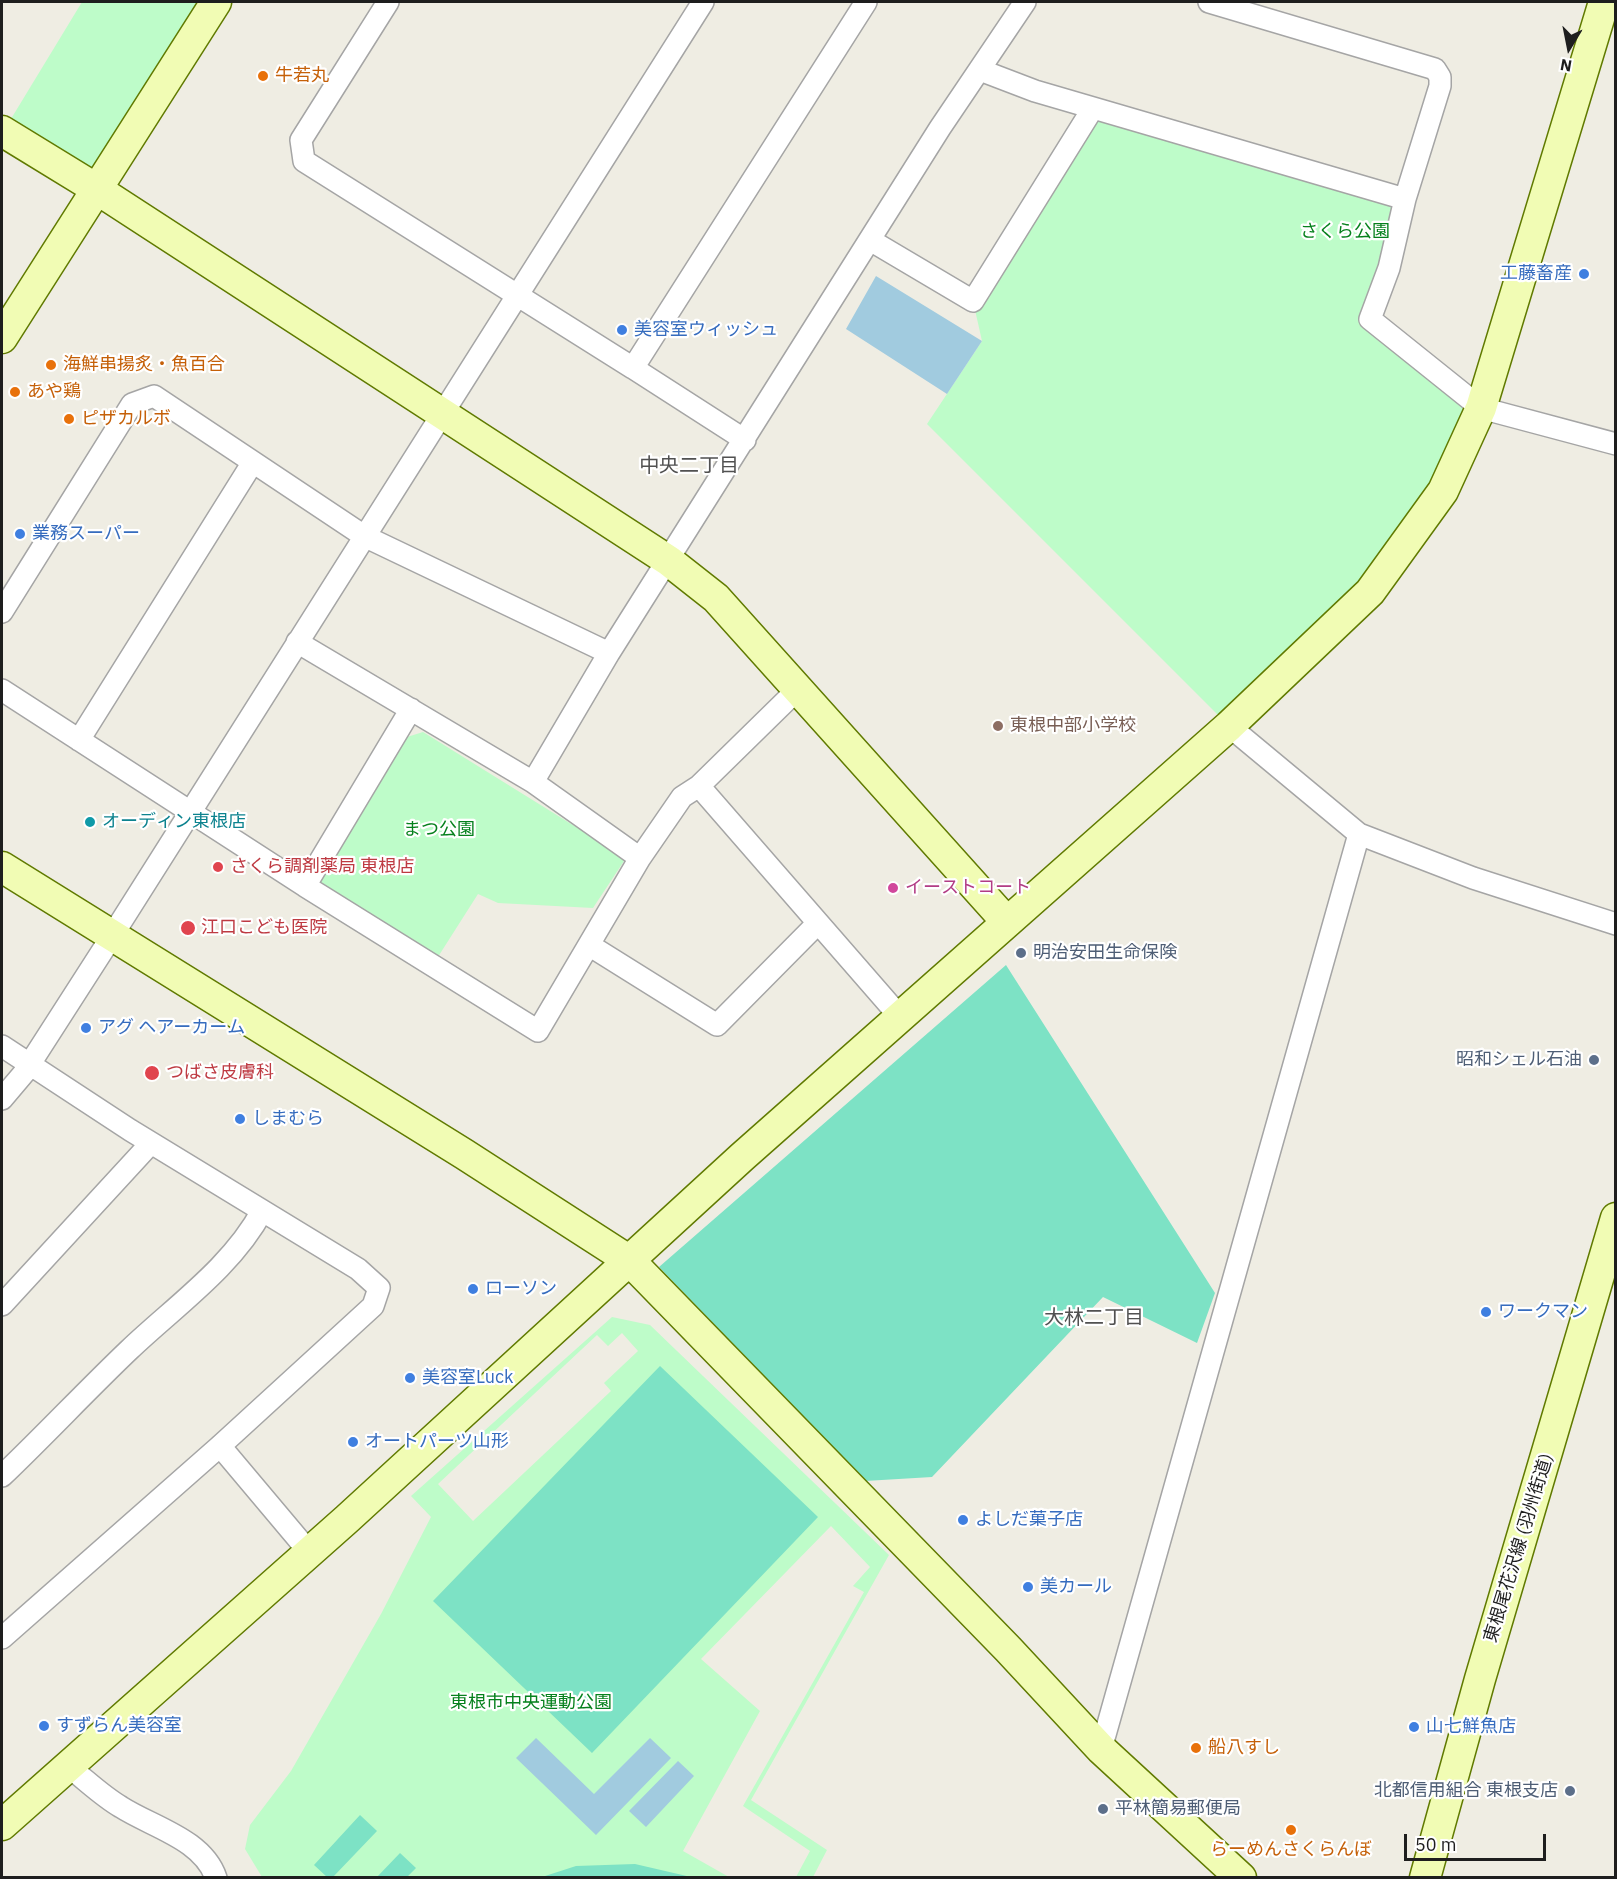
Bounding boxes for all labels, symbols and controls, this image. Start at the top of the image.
north arrow [1539,18,1599,78]
text: N [1558,55,1573,77]
place label: 牛若丸 [275,65,329,87]
marker: 牛若丸 [256,69,270,83]
park label: さくら公園 [1300,221,1390,243]
place label: 工藤畜産 [1500,263,1572,285]
marker: 工藤畜産 [1577,267,1591,281]
place label: 美容室ウィッシュ [634,319,778,341]
marker: 美容室ウィッシュ [615,323,629,337]
place label: 海鮮串揚炙・魚百合 [63,354,225,376]
marker: 海鮮串揚炙・魚百合 [44,358,58,372]
place label: あや鶏 [27,381,81,403]
marker: あや鶏 [8,385,22,399]
place label: ピザカルボ [81,408,171,430]
marker: ピザカルボ [62,412,76,426]
district label: 中央二丁目 [639,454,739,478]
place label: 業務スーパー [32,523,140,545]
marker: 業務スーパー [13,527,27,541]
place label: 東根中部小学校 [1010,715,1136,737]
marker: 東根中部小学校 [991,719,1005,733]
place label: オーディン東根店 [102,811,246,833]
marker: オーディン東根店 [83,815,97,829]
park label: まつ公園 [403,819,475,841]
place label: さくら調剤薬局 東根店 [230,856,414,878]
marker: さくら調剤薬局 東根店 [211,860,225,874]
place label: イーストコート [905,877,1031,899]
marker: イーストコート [886,881,900,895]
place label: 江口こども医院 [201,917,327,939]
marker: 江口こども医院 [179,919,197,937]
place label: 明治安田生命保険 [1033,942,1177,964]
marker: 明治安田生命保険 [1014,946,1028,960]
place label: アグ ヘアーカーム [98,1017,245,1039]
marker: アグ ヘアーカーム [79,1021,93,1035]
place label: 昭和シェル石油 [1456,1049,1582,1071]
marker: 昭和シェル石油 [1587,1053,1601,1067]
place label: つばさ皮膚科 [166,1062,274,1084]
marker: つばさ皮膚科 [143,1064,161,1082]
place label: しまむら [252,1108,324,1130]
marker: しまむら [233,1112,247,1126]
place label: ローソン [485,1278,557,1300]
marker: ローソン [466,1282,480,1296]
place label: ワークマン [1498,1301,1588,1323]
marker: ワークマン [1479,1305,1493,1319]
district label: 大林二丁目 [1044,1306,1144,1330]
place label: 美容室Luck [422,1367,514,1389]
marker: 美容室Luck [403,1371,417,1385]
place label: オートパーツ山形 [365,1431,509,1453]
marker: オートパーツ山形 [346,1435,360,1449]
street label: 東根尾花沢線 (羽州街道) [1480,1451,1558,1645]
place label: よしだ菓子店 [975,1509,1083,1531]
marker: よしだ菓子店 [956,1513,970,1527]
place label: 美カール [1040,1576,1112,1598]
marker: 美カール [1021,1580,1035,1594]
park label: 東根市中央運動公園 [450,1692,612,1714]
place label: すずらん美容室 [56,1715,182,1737]
place label: 山七鮮魚店 [1426,1716,1516,1738]
marker: すずらん美容室 [37,1719,51,1733]
marker: 山七鮮魚店 [1407,1720,1421,1734]
place label: 船八すし [1208,1737,1280,1759]
marker: 船八すし [1189,1741,1203,1755]
place label: 北都信用組合 東根支店 [1374,1780,1558,1802]
marker: 北都信用組合 東根支店 [1563,1784,1577,1798]
place label: 平林簡易郵便局 [1115,1798,1241,1820]
marker: 平林簡易郵便局 [1096,1802,1110,1816]
scale bar [1407,1822,1550,1860]
marker: らーめんさくらんぼ [1284,1823,1298,1837]
text: 50 m [1415,1833,1457,1856]
place label: らーめんさくらんぼ [1210,1839,1372,1861]

